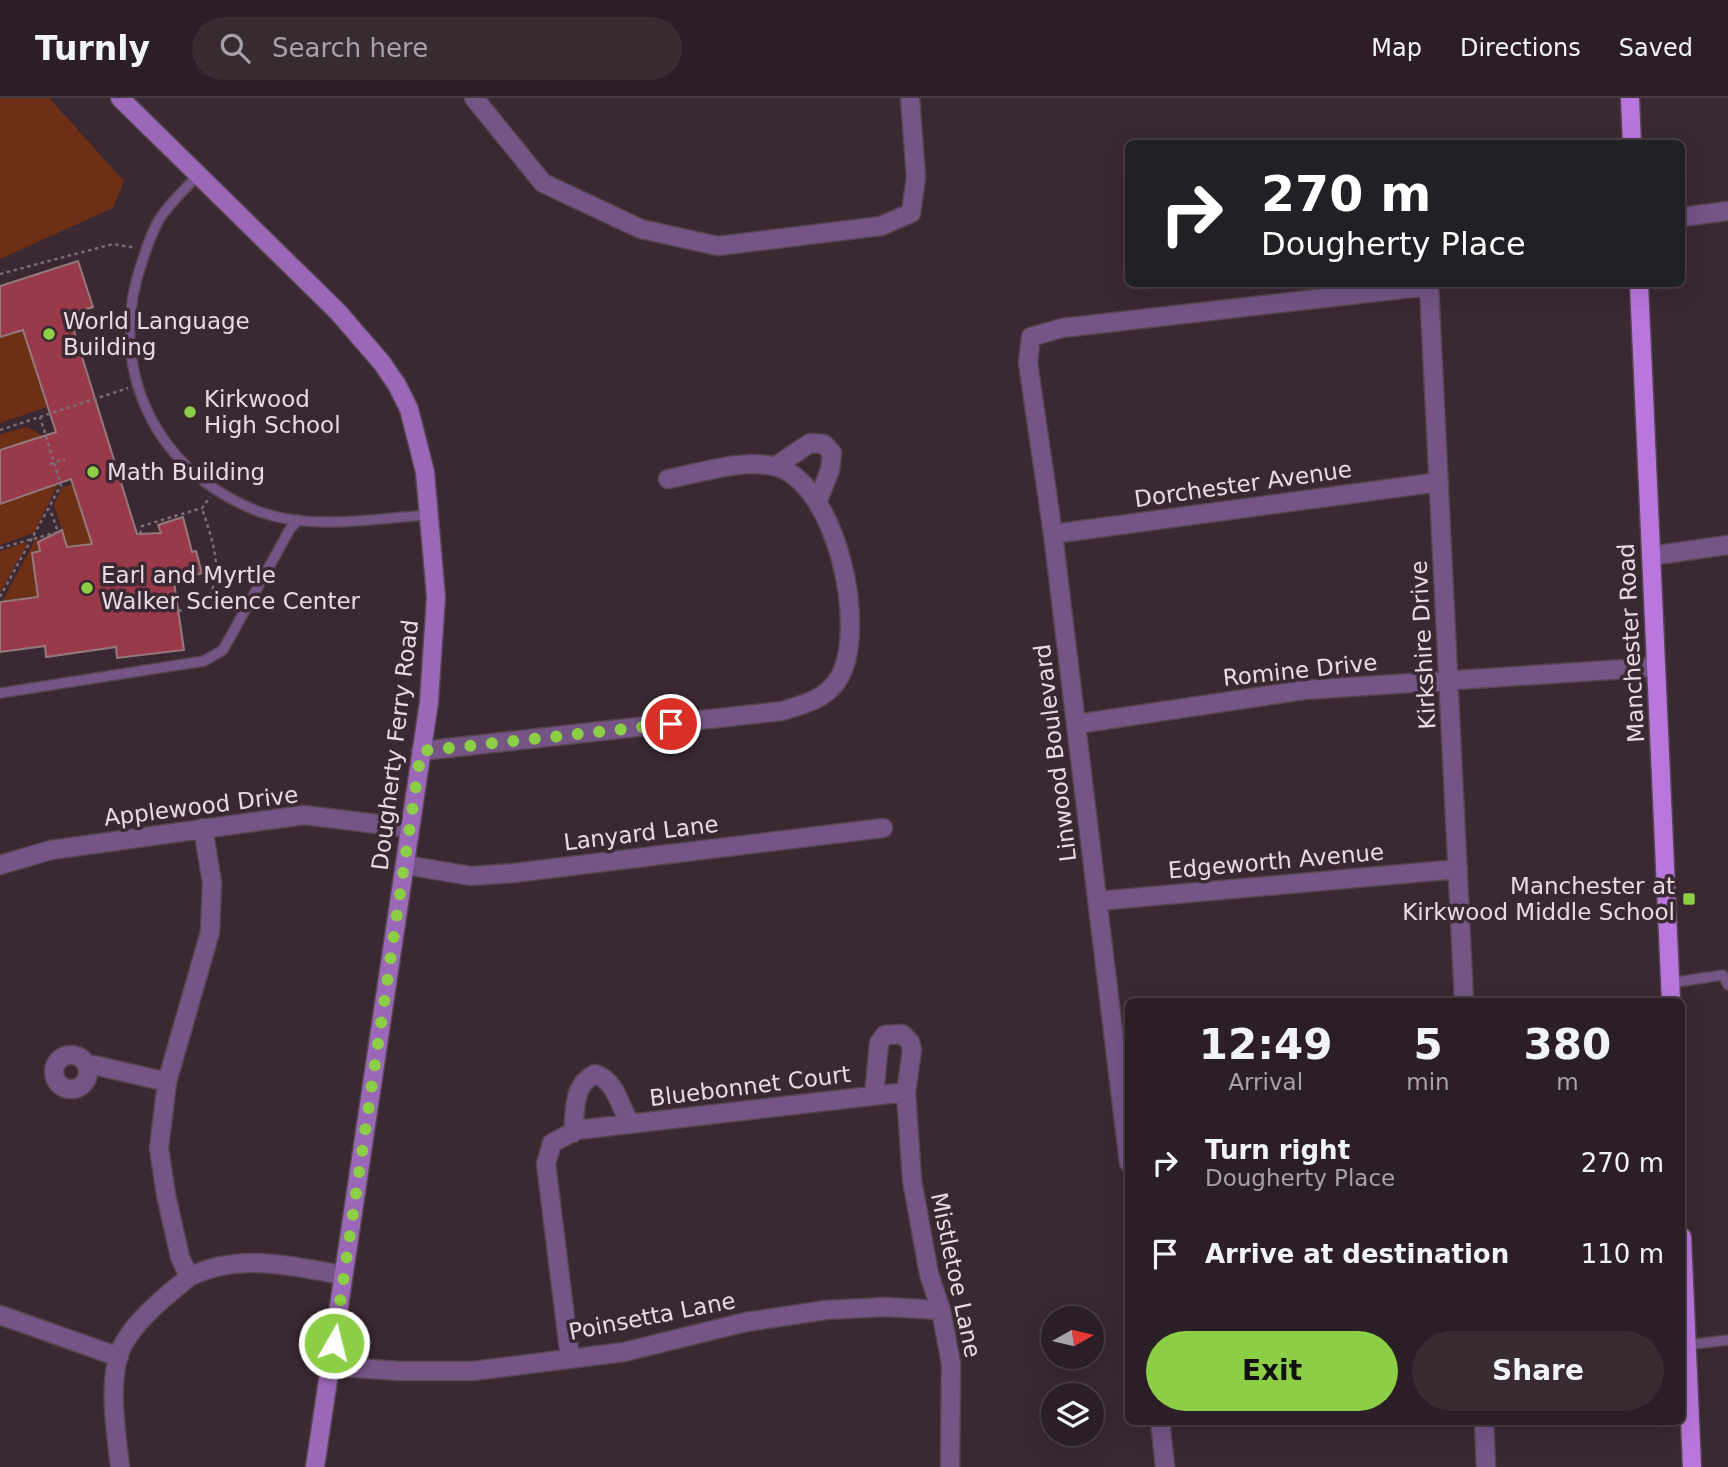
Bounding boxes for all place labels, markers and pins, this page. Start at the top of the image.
place label: World Language Building [63,308,250,360]
marker: World Language Building [41,326,57,342]
place label: Kirkwood High School [204,386,341,438]
marker: Kirkwood High School [182,404,198,420]
place label: Math Building [107,459,265,485]
marker: Math Building [85,464,101,480]
place label: Earl and Myrtle Walker Science Center [101,562,361,614]
marker: Earl and Myrtle Walker Science Center [79,580,95,596]
pin [641,694,701,754]
place label: Manchester at Kirkwood Middle School [1402,873,1675,925]
marker: Manchester at Kirkwood Middle School [1681,891,1697,907]

